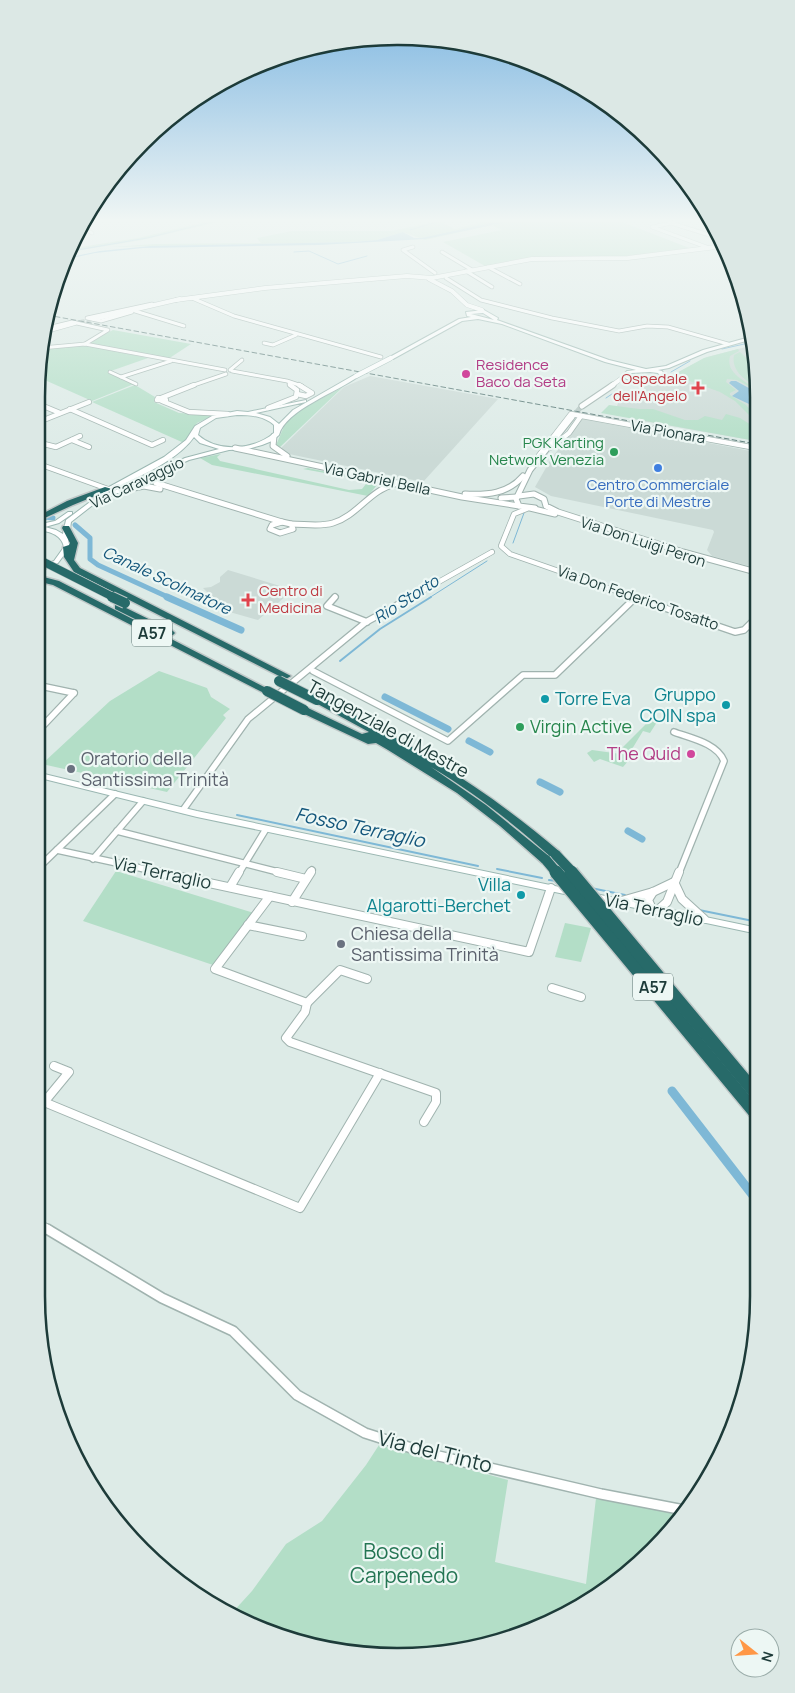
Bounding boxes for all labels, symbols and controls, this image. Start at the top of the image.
place label: Residence Baco da Seta [476,354,566,392]
marker: Residence Baco da Seta [460,368,472,380]
place label: Ospedale dell'Angelo [613,368,687,406]
marker: Ospedale dell'Angelo [691,381,705,395]
street label: Via Pionara [629,415,707,448]
place label: PGK Karting Network Venezia [489,432,604,470]
marker: PGK Karting Network Venezia [608,446,620,458]
street label: Via Caravaggio [86,452,187,513]
street label: Via Gabriel Bella [322,457,433,500]
marker: Centro Commerciale Porte di Mestre [652,462,664,474]
place label: Centro Commerciale Porte di Mestre [587,474,729,512]
street label: Via Don Luigi Peron [578,511,709,572]
water label: Canale Scolmatore [99,541,236,620]
street label: Via Don Federico Tosatto [554,560,722,635]
water label: Rio Storto [369,569,444,628]
place label: Centro di Medicina [259,580,323,618]
marker: Centro di Medicina [241,593,255,607]
road number: A57 [132,620,172,646]
street label: Tangenziale di Mestre [303,674,474,783]
place label: Gruppo COIN spa [640,682,716,727]
place label: Torre Eva [555,686,631,710]
marker: Torre Eva [539,693,551,705]
marker: Gruppo COIN spa [720,699,732,711]
place label: Virgin Active [530,714,632,738]
marker: Virgin Active [514,721,526,733]
place label: The Quid [607,741,681,765]
place label: Oratorio della Santissima Trinità [81,746,229,791]
marker: The Quid [685,748,697,760]
marker: Oratorio della Santissima Trinità [65,763,77,775]
water label: Fosso Terraglio [293,801,429,854]
street label: Via Terraglio [111,850,214,894]
place label: Villa Algarotti-Berchet [366,872,511,917]
street label: Via Terraglio [603,887,706,931]
marker: Villa Algarotti-Berchet [515,889,527,901]
place label: Chiesa della Santissima Trinità [351,921,499,966]
marker: Chiesa della Santissima Trinità [335,938,347,950]
road number: A57 [633,974,673,1000]
street label: Via del Tinto [375,1423,495,1479]
park label: Bosco di Carpenedo [350,1537,458,1589]
north arrow [730,1628,780,1678]
text: N [757,1649,778,1665]

